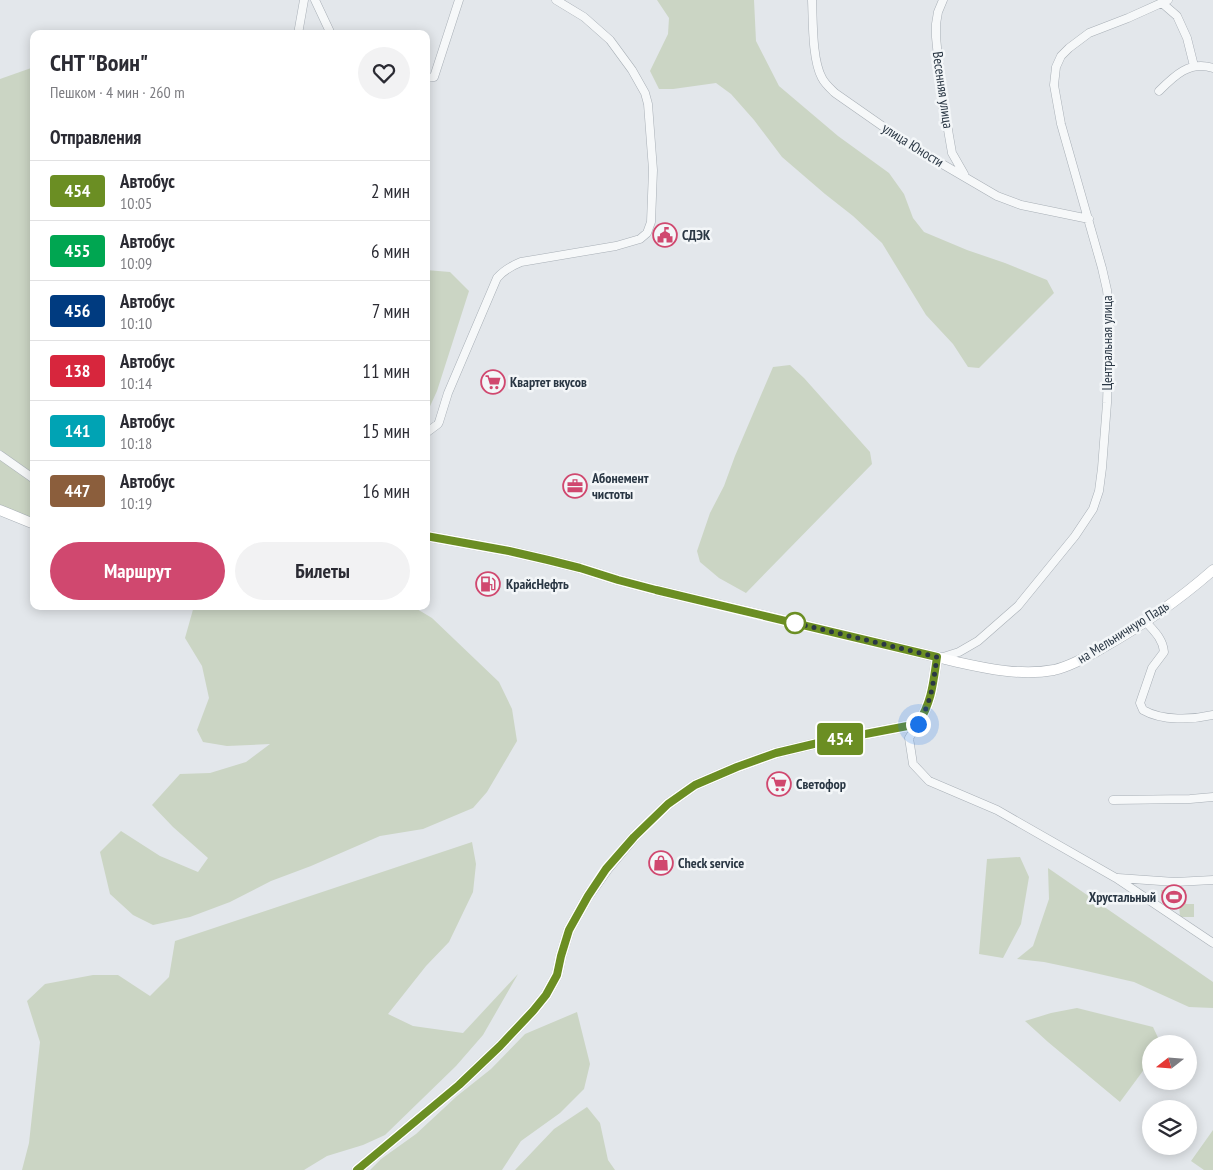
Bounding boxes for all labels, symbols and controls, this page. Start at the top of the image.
text: СНТ "Воин" [50,47,148,78]
button: heart [358,47,410,99]
street label: Весенняя улица [929,50,957,130]
text: Пешком · 4 мин · 260 m [50,82,185,102]
street label: улица Юности [879,119,947,171]
text: Отправления [50,125,141,149]
text: Автобус [120,169,175,193]
text: 454 [65,179,90,202]
text: 2 мин [371,179,410,203]
text: 10:05 [120,193,152,213]
public building icon: СДЭК [652,222,678,248]
place label: СДЭК [682,226,711,244]
text: Автобус [120,229,175,253]
text: 455 [65,239,90,262]
text: 6 мин [371,239,410,263]
text: 10:09 [120,253,152,273]
text: Автобус [120,289,175,313]
street label: Центральная улица [1098,295,1116,391]
text: 456 [65,299,90,322]
text: 7 мин [372,299,410,323]
text: 10:10 [120,313,152,333]
text: Автобус [120,349,175,373]
text: 138 [65,359,90,382]
text: 11 мин [362,359,410,383]
supermarket icon: Квартет вкусов [480,369,506,395]
text: 10:14 [120,373,152,393]
place label: Квартет вкусов [510,373,587,391]
text: Автобус [120,409,175,433]
text: 141 [65,419,90,442]
text: 15 мин [362,419,410,443]
text: 10:18 [120,433,152,453]
text: Автобус [120,469,175,493]
place label: Абонемент чистоты [591,469,649,503]
office icon: Абонемент чистоты [562,473,588,499]
text: 447 [65,479,90,502]
text: 16 мин [362,479,410,503]
text: 10:19 [120,493,152,513]
button: Маршрут [50,542,225,600]
button: Билеты [235,542,410,600]
fuel station icon: КрайсНефть [475,571,501,597]
place label: КрайсНефть [506,575,569,593]
street label: на Мельничную Падь [1074,597,1172,667]
unlabelled marker [784,612,806,634]
your location [906,712,931,737]
line badge: 454 [811,723,869,755]
text: 454 [827,727,853,750]
supermarket icon: Светофор [766,771,792,797]
place label: Светофор [796,775,846,793]
shop icon: Check service [648,850,674,876]
place label: Check service [678,854,744,872]
sports icon: Хрустальный [1161,884,1187,910]
place label: Хрустальный [1089,888,1156,906]
north arrow [1142,1035,1198,1090]
map controls [1142,1035,1197,1155]
button: layers [1142,1100,1197,1155]

